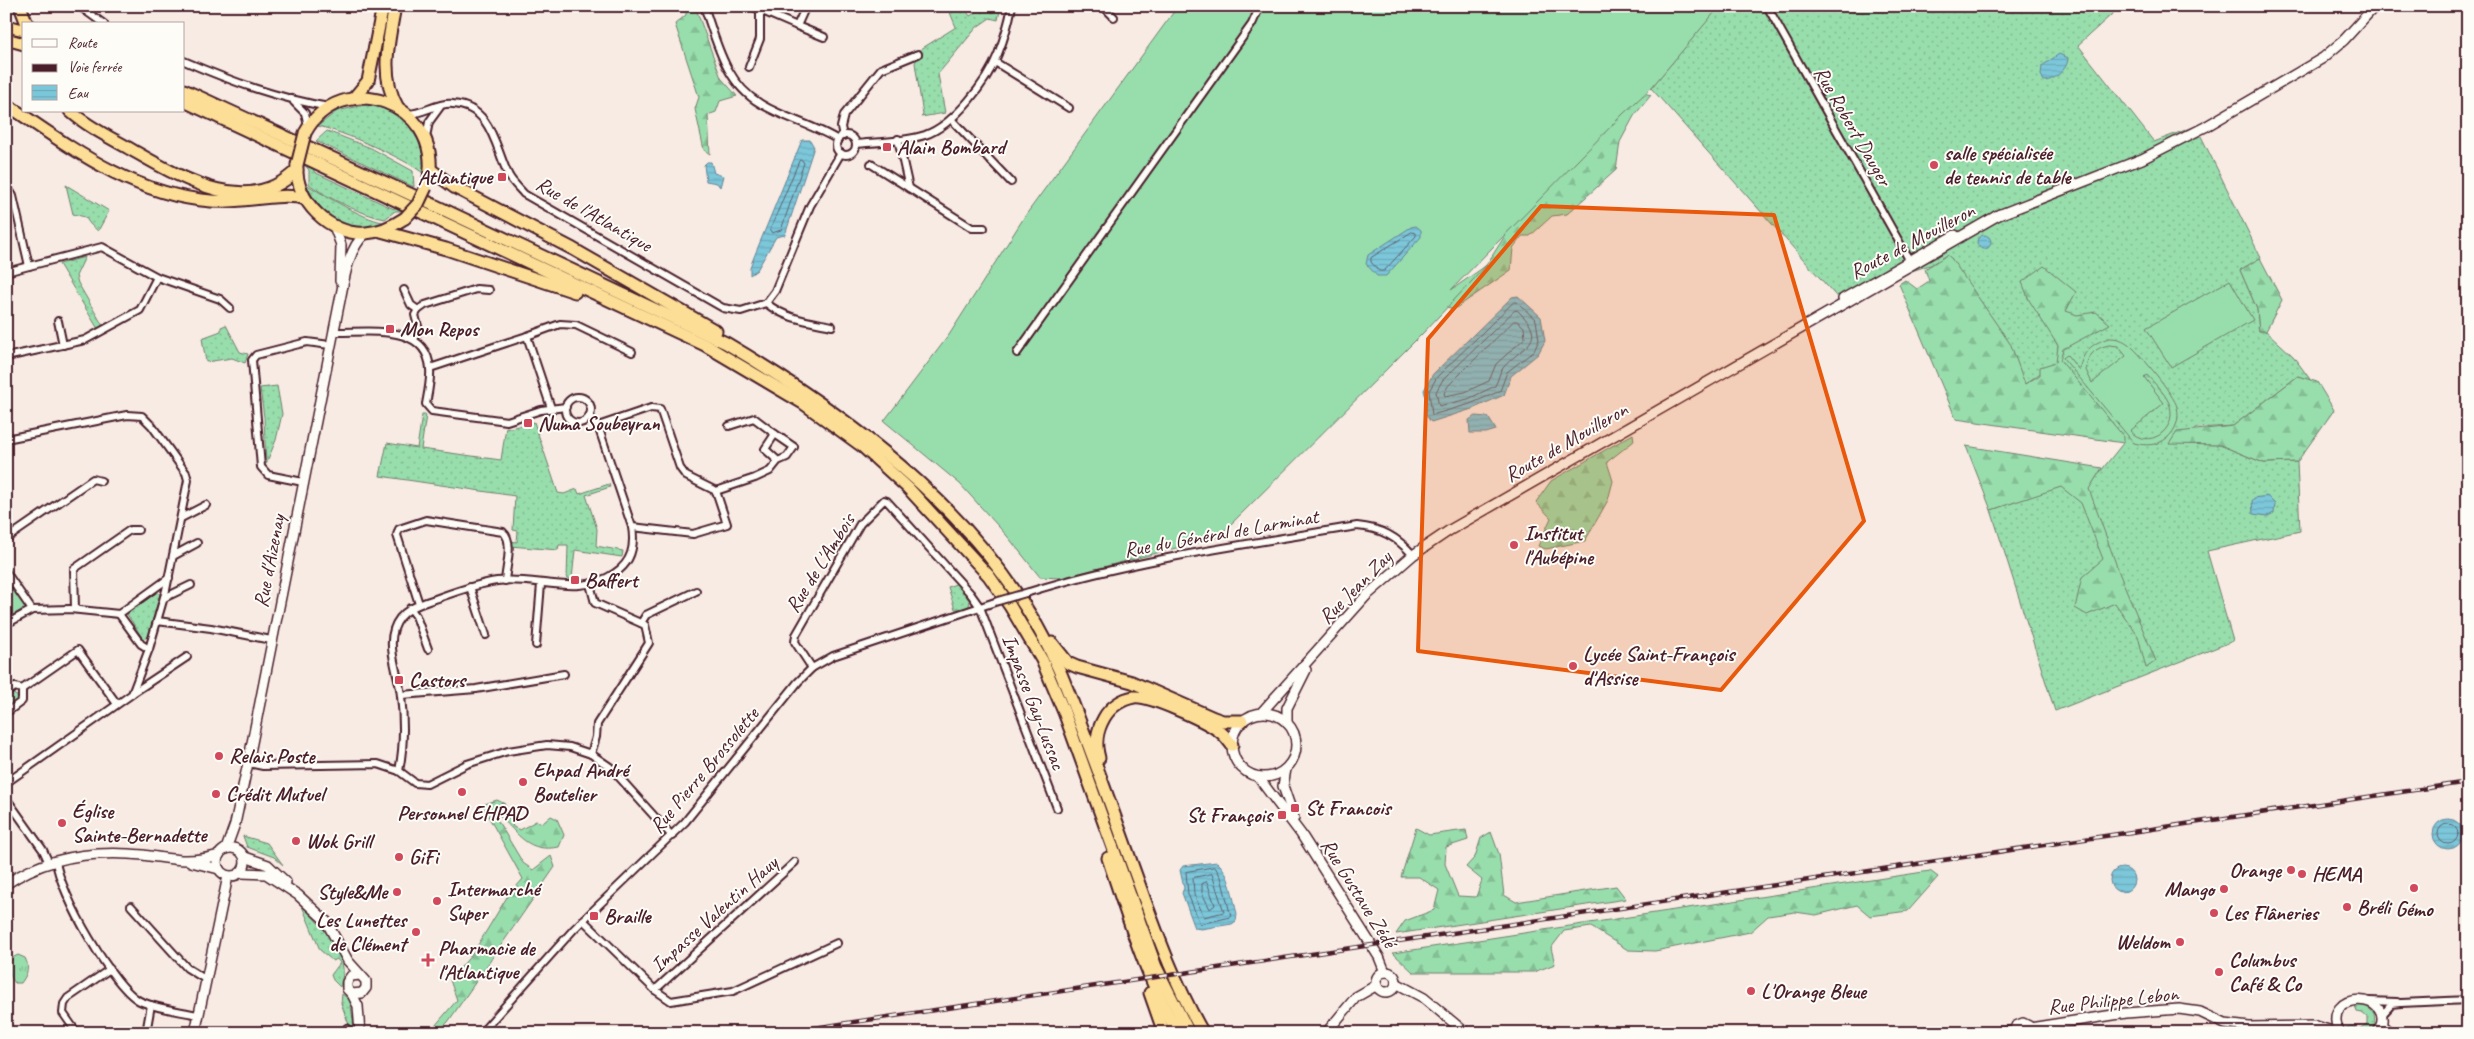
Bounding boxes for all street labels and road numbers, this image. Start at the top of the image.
street label: Rue Robert Dauger [1808,62,1898,192]
street label: Rue de l'Atlantique [531,170,658,259]
street label: Route de Mouilleron [1845,197,1979,285]
street label: Route de Mouilleron [1500,396,1633,488]
street label: Rue du Général de Larminat [1122,503,1322,563]
street label: Rue de L'Ambois [779,507,862,617]
street label: Rue d'Aizenay [247,511,291,610]
street label: Rue Jean Zay [1313,543,1399,629]
street label: Impasse Gay-Lussac [996,631,1072,774]
street label: Rue Pierre Brossolette [644,701,765,838]
street label: Rue Gustave Zédé [1315,834,1404,955]
street label: Impasse Valentin Hauy [645,849,784,978]
street label: Rue Philippe Lebon [2047,980,2181,1020]

